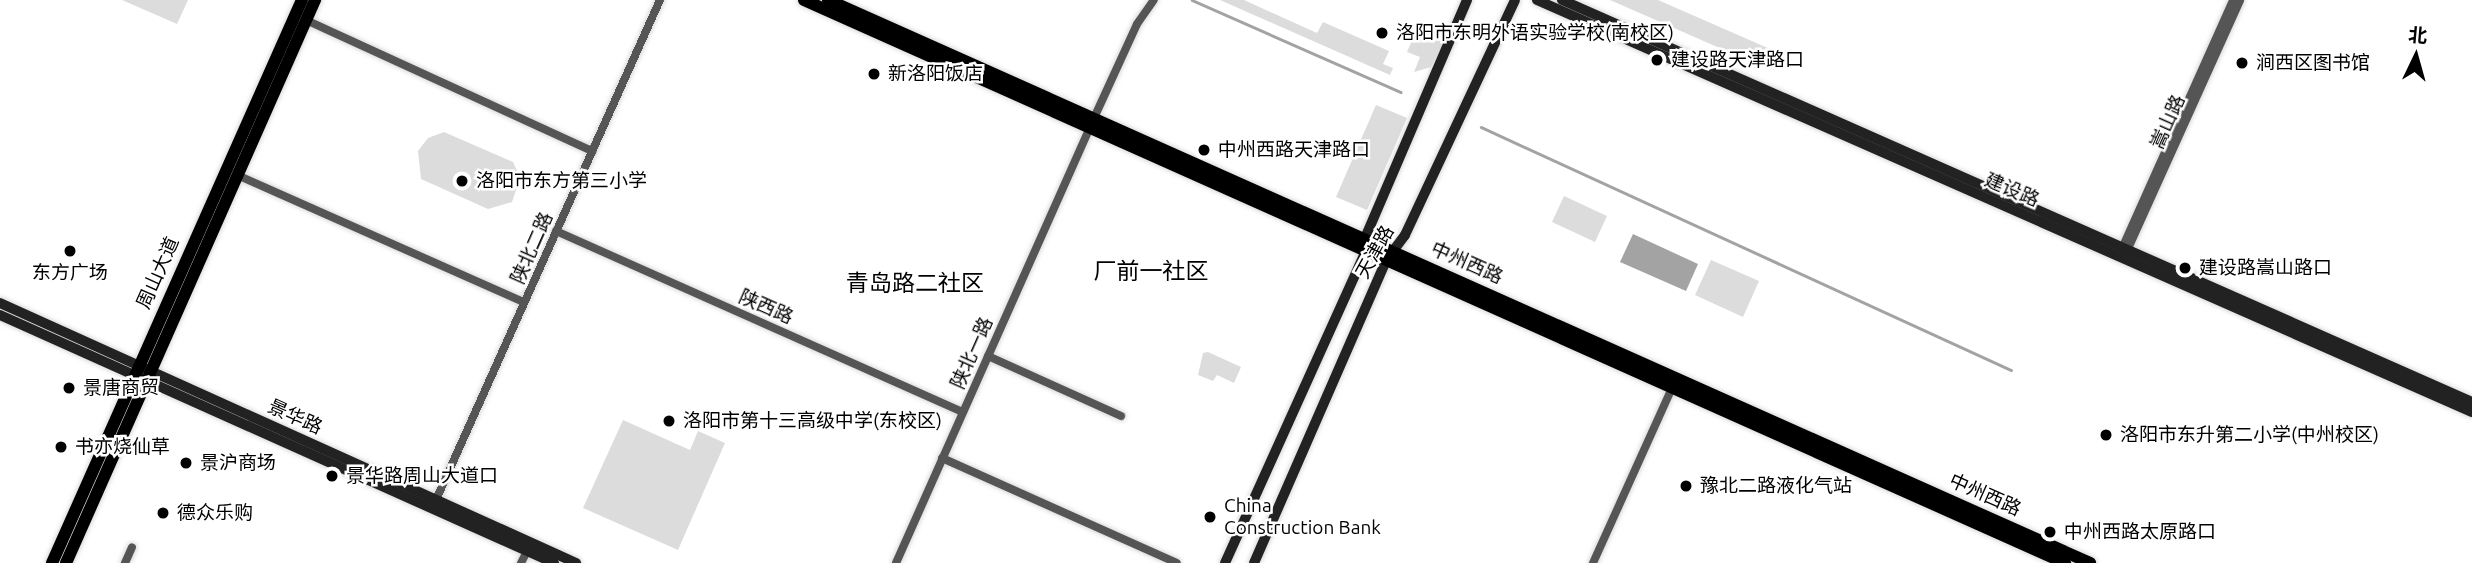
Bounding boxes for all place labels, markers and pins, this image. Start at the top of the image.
place label: 洛阳市东明外语实验学校(南校区) [1396,22,1674,44]
marker: 洛阳市东明外语实验学校(南校区) [1374,25,1390,41]
place label: 建设路天津路口 [1671,49,1804,71]
marker: 建设路天津路口 [1649,52,1665,68]
place label: 涧西区图书馆 [2256,52,2370,74]
marker: 涧西区图书馆 [2234,55,2250,71]
place label: 新洛阳饭店 [888,63,983,85]
marker: 新洛阳饭店 [866,66,882,82]
place label: 中州西路天津路口 [1218,139,1370,161]
marker: 中州西路天津路口 [1196,142,1212,158]
place label: 洛阳市东方第三小学 [476,170,647,192]
marker: 洛阳市东方第三小学 [454,173,470,189]
marker: 东方广场 [62,243,78,259]
place label: 建设路嵩山路口 [2199,257,2332,279]
marker: 建设路嵩山路口 [2177,260,2193,276]
place label: 东方广场 [32,262,108,284]
place label: 景唐商贸 [83,377,159,399]
marker: 景唐商贸 [61,380,77,396]
place label: 洛阳市第十三高级中学(东校区) [683,410,942,432]
marker: 洛阳市第十三高级中学(东校区) [661,413,677,429]
place label: 洛阳市东升第二小学(中州校区) [2120,424,2379,446]
marker: 洛阳市东升第二小学(中州校区) [2098,427,2114,443]
place label: 书亦烧仙草 [75,436,170,458]
marker: 书亦烧仙草 [53,439,69,455]
place label: 景沪商场 [200,452,276,474]
marker: 景沪商场 [178,455,194,471]
place label: 景华路周山大道口 [346,465,498,487]
marker: 景华路周山大道口 [324,468,340,484]
place label: 豫北二路液化气站 [1700,475,1852,497]
marker: 豫北二路液化气站 [1678,478,1694,494]
place label: China Construction Bank [1224,495,1381,539]
place label: 德众乐购 [177,502,253,524]
marker: 德众乐购 [155,505,171,521]
marker: China Construction Bank [1202,509,1218,525]
place label: 中州西路太原路口 [2064,521,2216,543]
marker: 中州西路太原路口 [2042,524,2058,540]

